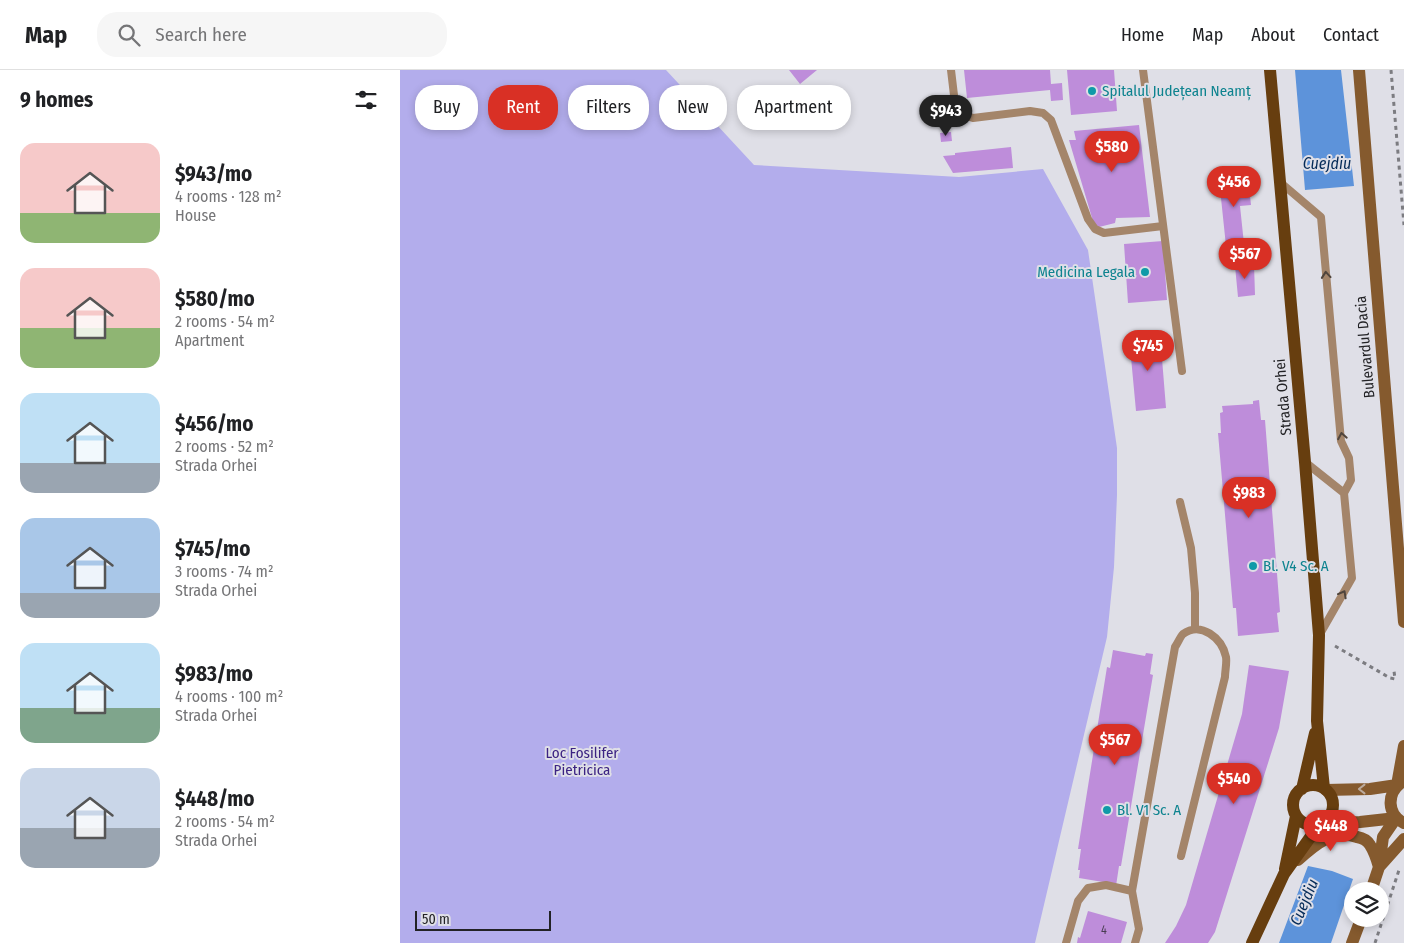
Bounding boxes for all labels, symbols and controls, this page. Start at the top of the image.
search box [97,12,447,57]
text: Map [25,21,67,49]
icon: search [115,21,143,49]
text: Search here [155,23,247,46]
text: Home [1121,24,1164,46]
text: Map [1192,24,1223,46]
text: About [1251,24,1295,46]
text: Contact [1323,24,1379,46]
place label: Spitalul Județean Neamț [1102,82,1251,101]
chip: Buy [415,85,478,130]
chip: Rent [488,85,558,130]
chip: Filters [568,85,649,130]
chip: New [659,85,727,130]
chip: Apartment [737,85,851,130]
marker: Spitalul Județean Neamț [1086,85,1098,97]
icon: filters [352,86,380,114]
text: 9 homes [20,87,93,113]
pin: $943 [916,94,976,137]
text: $943 [930,101,962,120]
pin: $580 [1082,131,1142,173]
text: $580 [1095,137,1129,156]
water label: Cuejdiu [1303,154,1351,173]
text: $943/mo [175,161,252,187]
icon: home [60,163,120,223]
pin: $456 [1204,166,1264,208]
text: $456 [1218,172,1250,191]
text: 4 rooms · 128 m² [175,187,282,206]
text: House [175,206,216,225]
pin: $567 [1215,238,1275,280]
text: $567 [1230,244,1260,263]
place label: Medicina Legala [1037,263,1135,281]
marker: Medicina Legala [1139,266,1151,278]
one-way arrow [1321,271,1332,279]
text: $580/mo [175,286,255,312]
icon: home [60,288,120,348]
street label: Bulevardul Dacia [1352,295,1378,399]
text: 2 rooms · 54 m² [175,312,275,331]
pin: $745 [1118,330,1178,372]
text: Apartment [175,331,244,350]
text: $745 [1133,336,1163,355]
street label: Strada Orhei [1271,358,1295,436]
text: $456/mo [175,411,253,437]
icon: home [60,413,120,473]
one-way arrow [1337,432,1347,441]
text: 2 rooms · 52 m² [175,437,274,456]
text: Strada Orhei [175,456,257,475]
pin: $983 [1219,476,1279,519]
text: $983 [1233,483,1265,502]
text: $745/mo [175,536,250,562]
icon: home [60,538,120,598]
place label: Bl. V4 Sc. A [1263,557,1329,575]
marker: Bl. V4 Sc. A [1247,560,1259,572]
text: 3 rooms · 74 m² [175,562,273,581]
text: Strada Orhei [175,581,257,600]
one-way arrow [1337,590,1347,599]
text: $983/mo [175,661,253,687]
icon: home [60,663,120,723]
text: 4 rooms · 100 m² [175,687,283,706]
text: Strada Orhei [175,706,257,725]
pin: $567 [1085,724,1145,766]
text: $567 [1100,730,1130,749]
park label: Loc Fosilifer Pietricica [545,744,619,779]
pin: $540 [1204,762,1264,805]
text: $540 [1218,769,1250,788]
one-way arrow [1358,784,1366,794]
text: $448/mo [175,786,255,812]
icon: home [60,788,120,848]
place label: Bl. V1 Sc. A [1117,801,1181,819]
marker: Bl. V1 Sc. A [1101,804,1113,816]
pin: $448 [1301,810,1361,852]
text: 2 rooms · 54 m² [175,812,275,831]
text: $448 [1315,816,1347,835]
text: Strada Orhei [175,831,257,850]
water label: Cuejdiu [1286,876,1322,928]
map controls [1344,882,1389,927]
button: layers [1344,882,1389,927]
scale bar [415,908,551,931]
text: 50 m [422,911,450,928]
house number: 4 [1101,923,1107,937]

